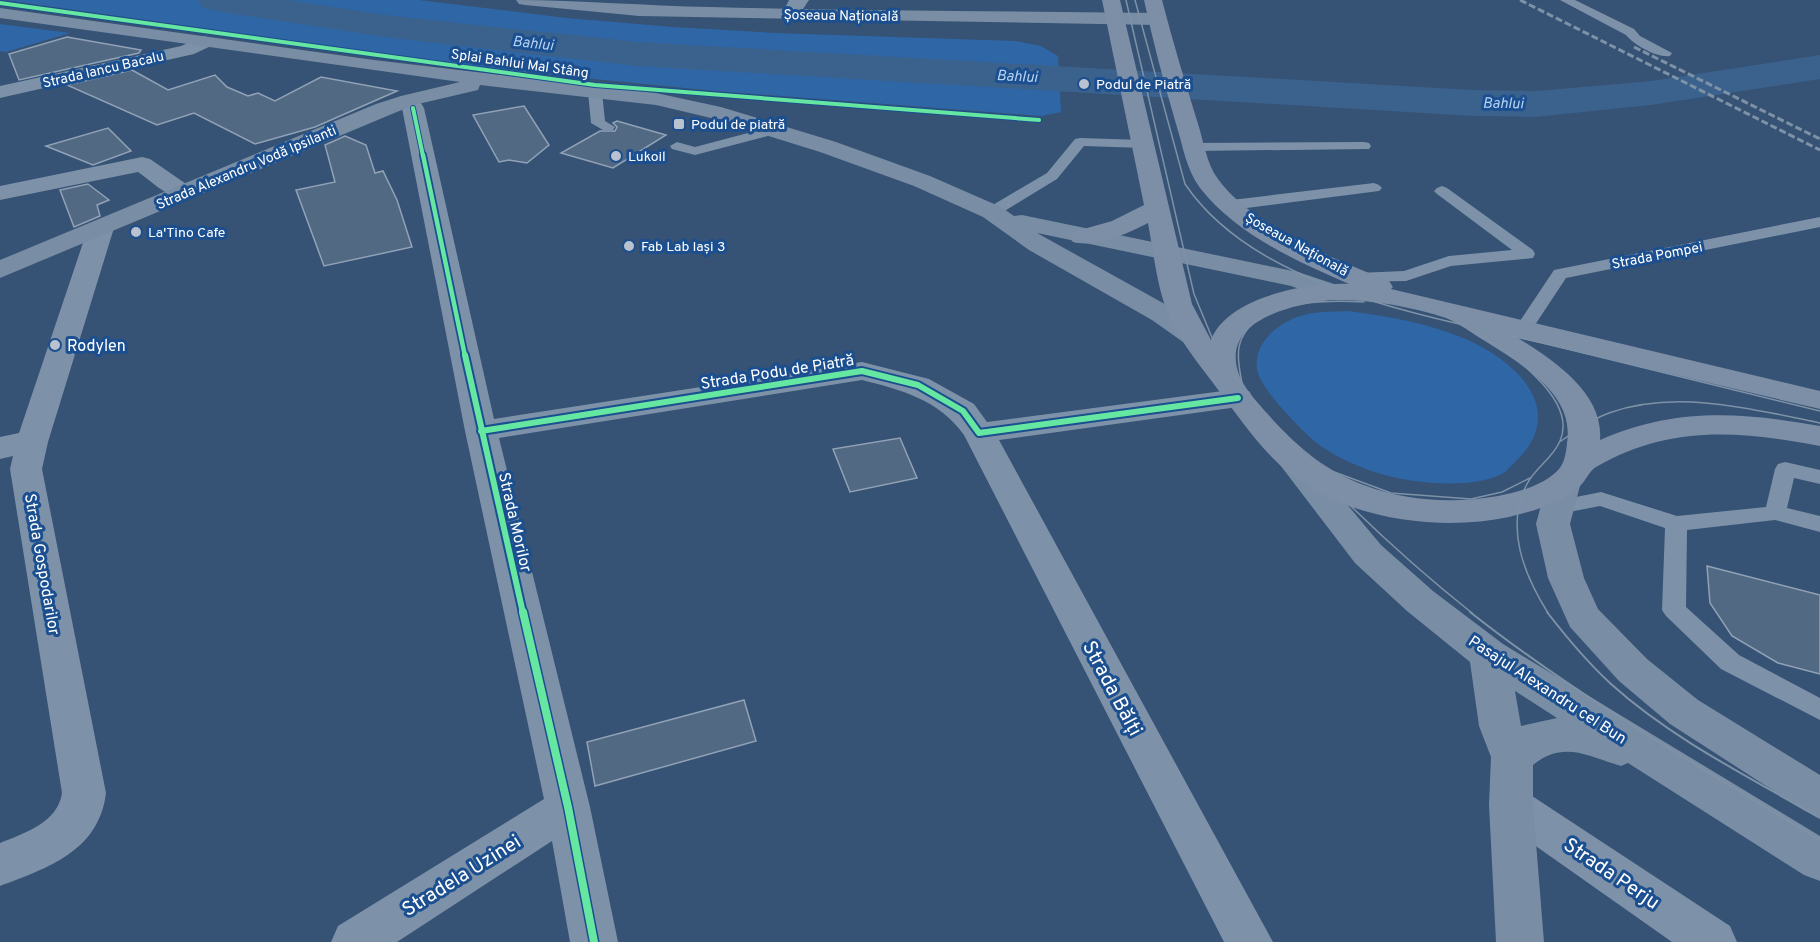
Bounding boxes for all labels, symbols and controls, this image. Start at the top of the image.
street label: Șoseaua Națională [783,7,899,26]
water label: Bahlui [511,33,556,56]
street label: Splai Bahlui Mal Stâng [450,46,590,83]
street label: Strada Iancu Bacalu [41,48,166,93]
water label: Bahlui [996,67,1039,88]
marker: Podul de Piatră [1077,77,1091,91]
place label: Podul de Piatră [1096,77,1191,94]
water label: Bahlui [1482,95,1525,114]
marker: Podul de piatră [672,117,686,131]
place label: Podul de piatră [691,117,785,134]
street label: Strada Alexandru Vodă Ipsilanti [154,123,339,214]
marker: Lukoil [609,149,623,163]
place label: Lukoil [628,149,666,166]
street label: Șoseaua Națională [1242,210,1351,281]
marker: La'Tino Cafe [129,225,143,239]
place label: La'Tino Cafe [148,225,225,242]
marker: Fab Lab Iași 3 [622,239,636,253]
place label: Fab Lab Iași 3 [641,239,725,256]
street label: Strada Pompei [1610,239,1704,274]
place label: Rodylen [67,337,126,357]
marker: Rodylen [48,338,62,352]
street label: Strada Podu de Piatră [699,351,855,395]
street label: Strada Morilor [493,471,535,574]
street label: Strada Gospodarilor [19,492,63,637]
street label: Pasajul Alexandru cel Bun [1464,632,1630,749]
street label: Strada Bălți [1075,637,1147,741]
street label: Stradela Uzinei [398,830,526,924]
street label: Strada Perju [1558,833,1664,916]

